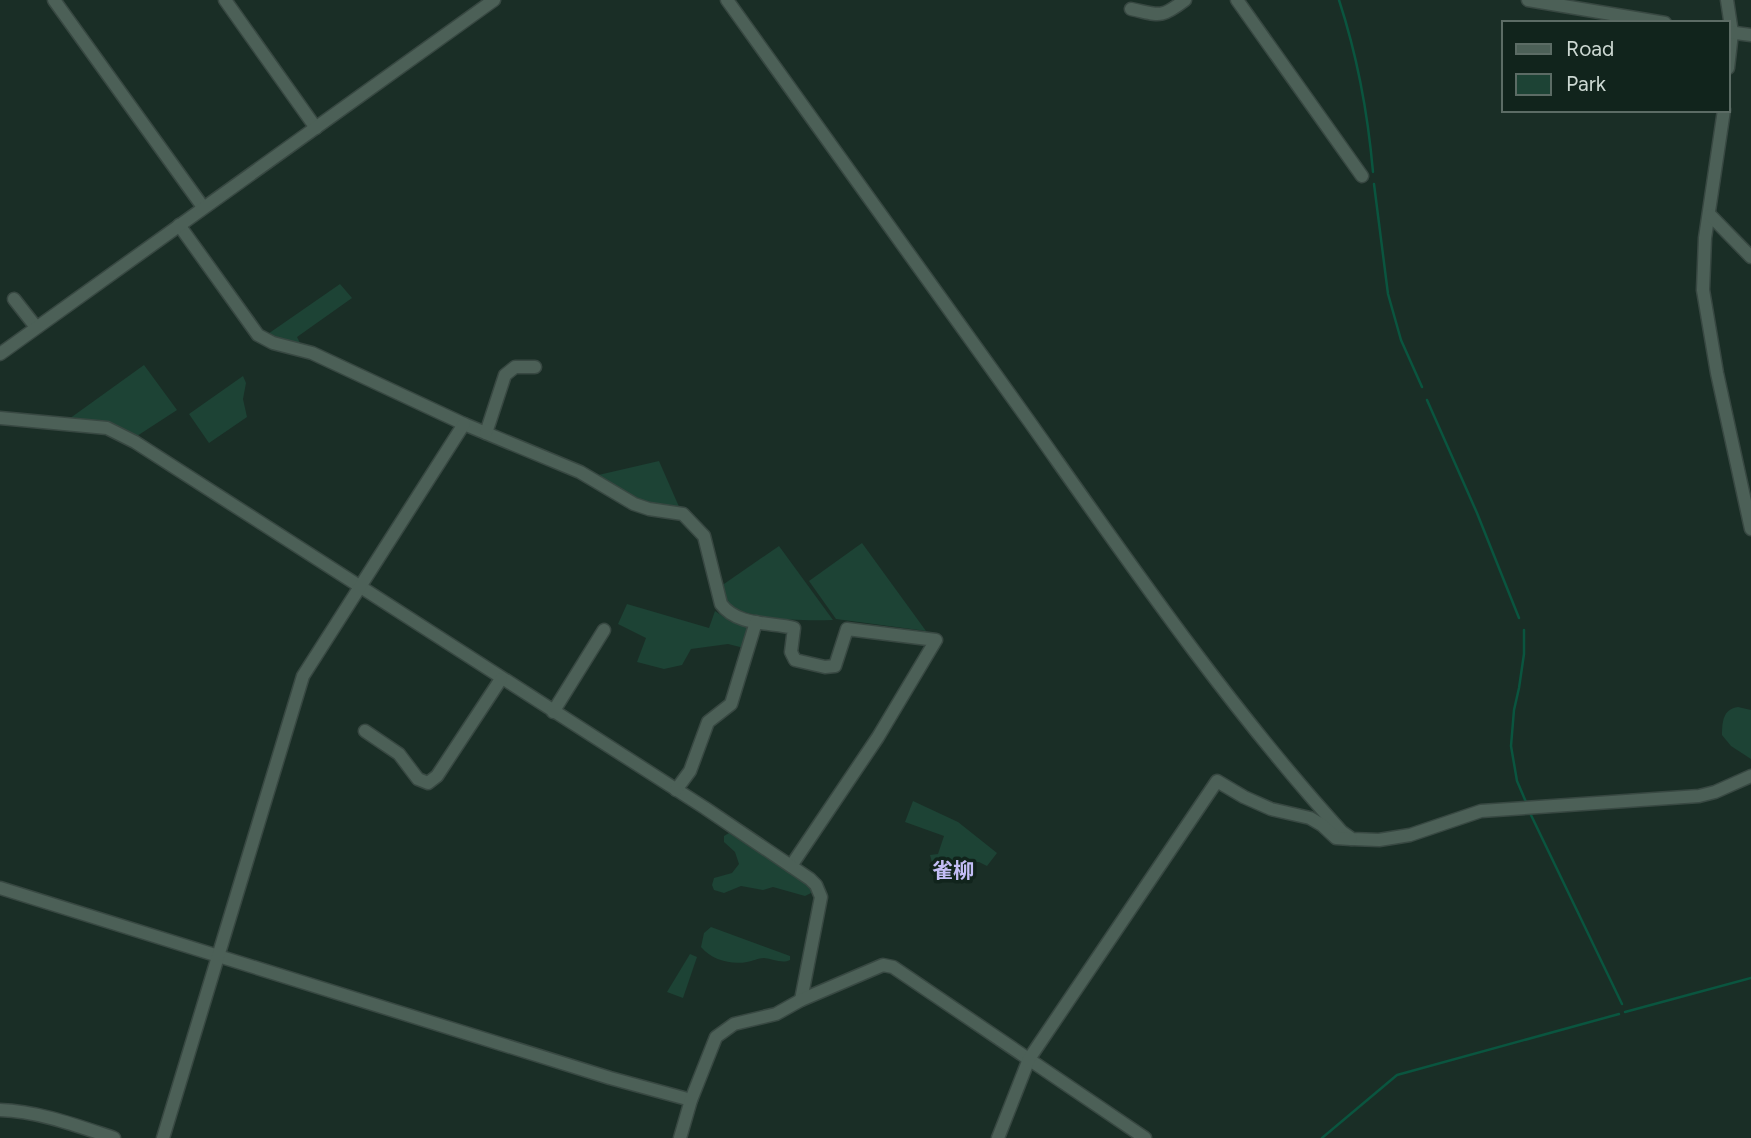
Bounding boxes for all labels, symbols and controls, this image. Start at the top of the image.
legend [1502,21,1730,112]
text: Road [1566,36,1614,61]
text: Park [1566,71,1607,96]
district label: 雀柳 [932,858,974,883]

